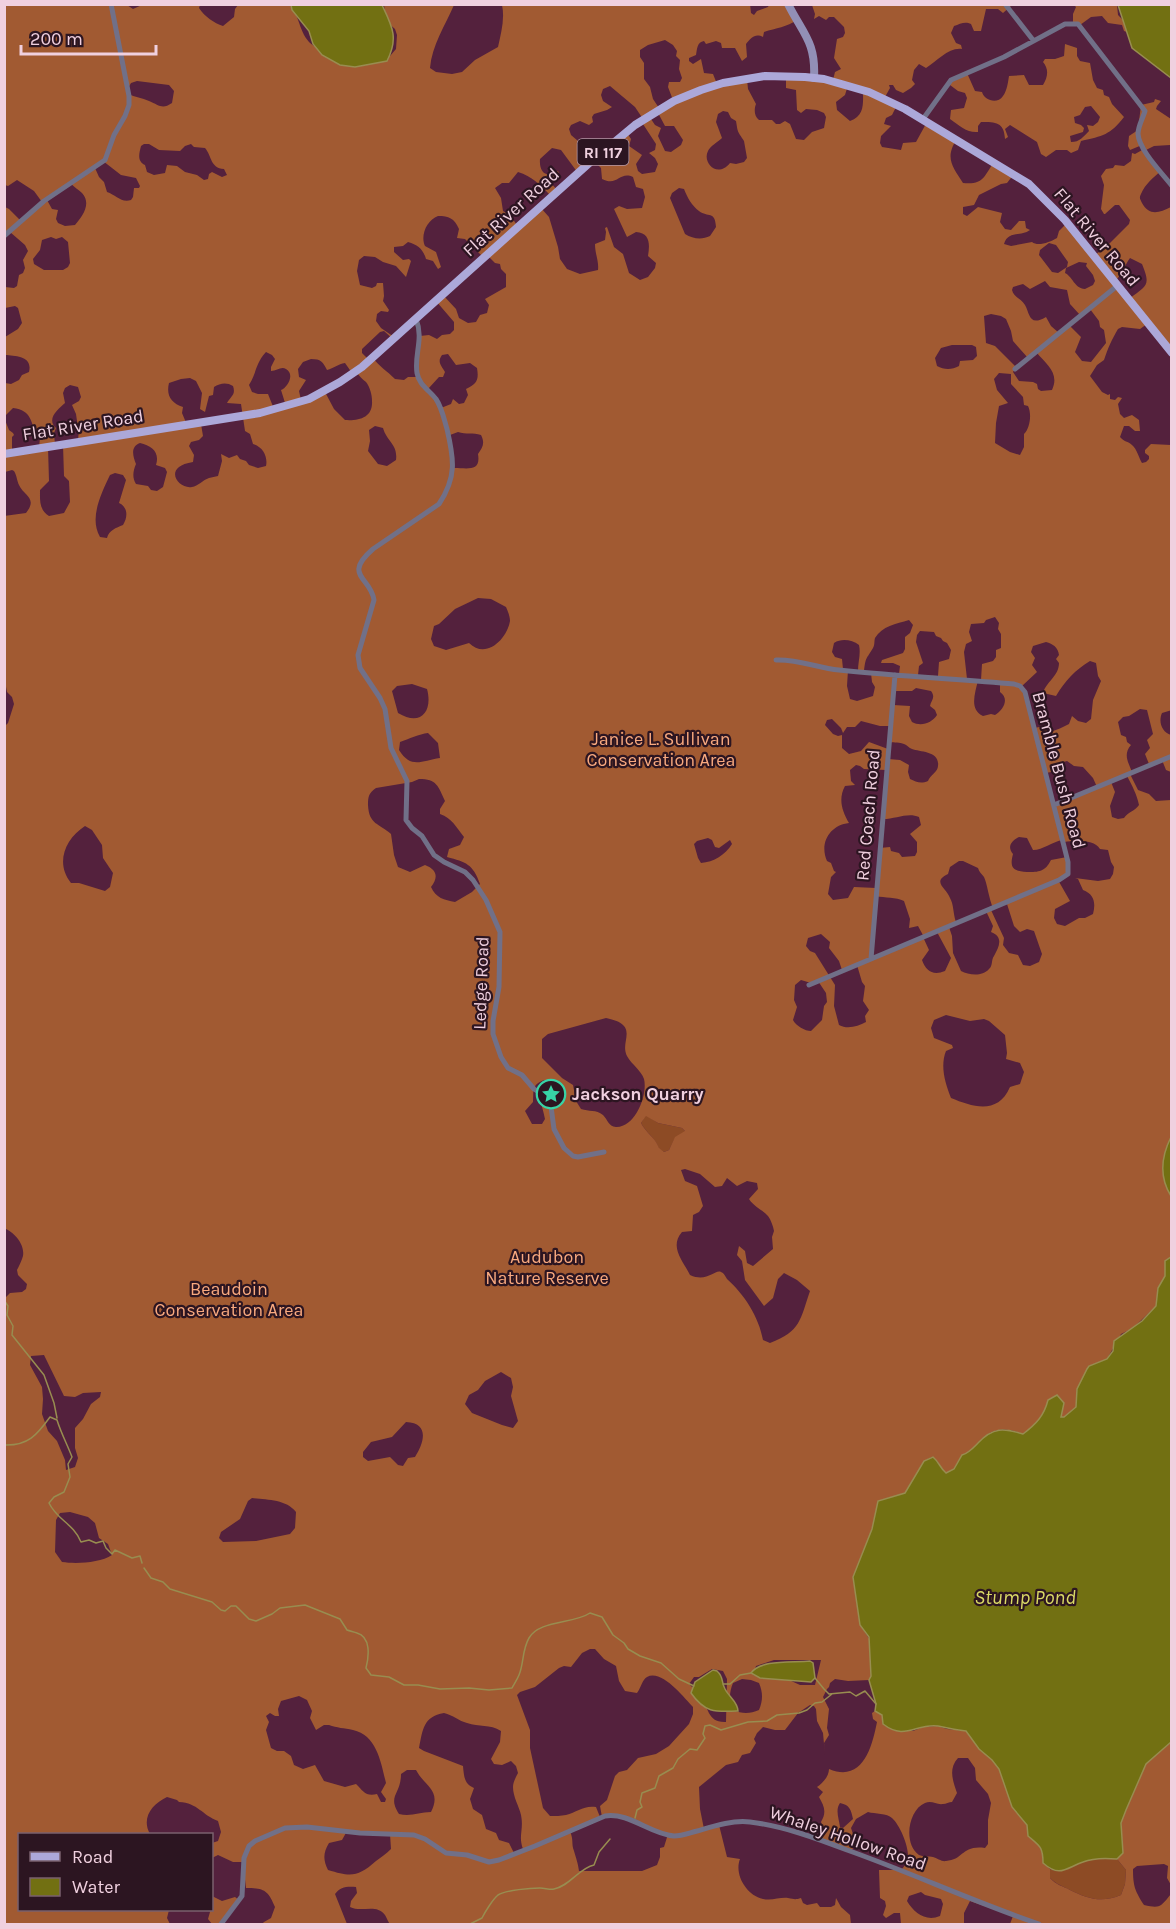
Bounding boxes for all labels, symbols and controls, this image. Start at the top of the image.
scale bar [21,18,156,56]
text: 200 m [30,28,83,50]
road number: RI 117 [578,139,628,165]
street label: Flat River Road [458,163,564,261]
street label: Flat River Road [1049,183,1145,291]
street label: Flat River Road [21,405,145,445]
street label: Bramble Bush Road [1027,689,1091,851]
park label: Janice L. Sullivan Conservation Area [586,728,736,771]
street label: Red Coach Road [851,748,885,882]
street label: Ledge Road [468,936,494,1030]
place icon: Jackson Quarry [535,1078,567,1110]
place label: Jackson Quarry [572,1083,704,1105]
park label: Audubon Nature Reserve [485,1246,609,1289]
park label: Beaudoin Conservation Area [154,1278,304,1321]
water label: Stump Pond [974,1586,1076,1609]
street label: Whaley Hollow Road [767,1801,929,1875]
legend [18,1833,213,1911]
text: Road [72,1846,113,1868]
text: Water [72,1876,120,1898]

